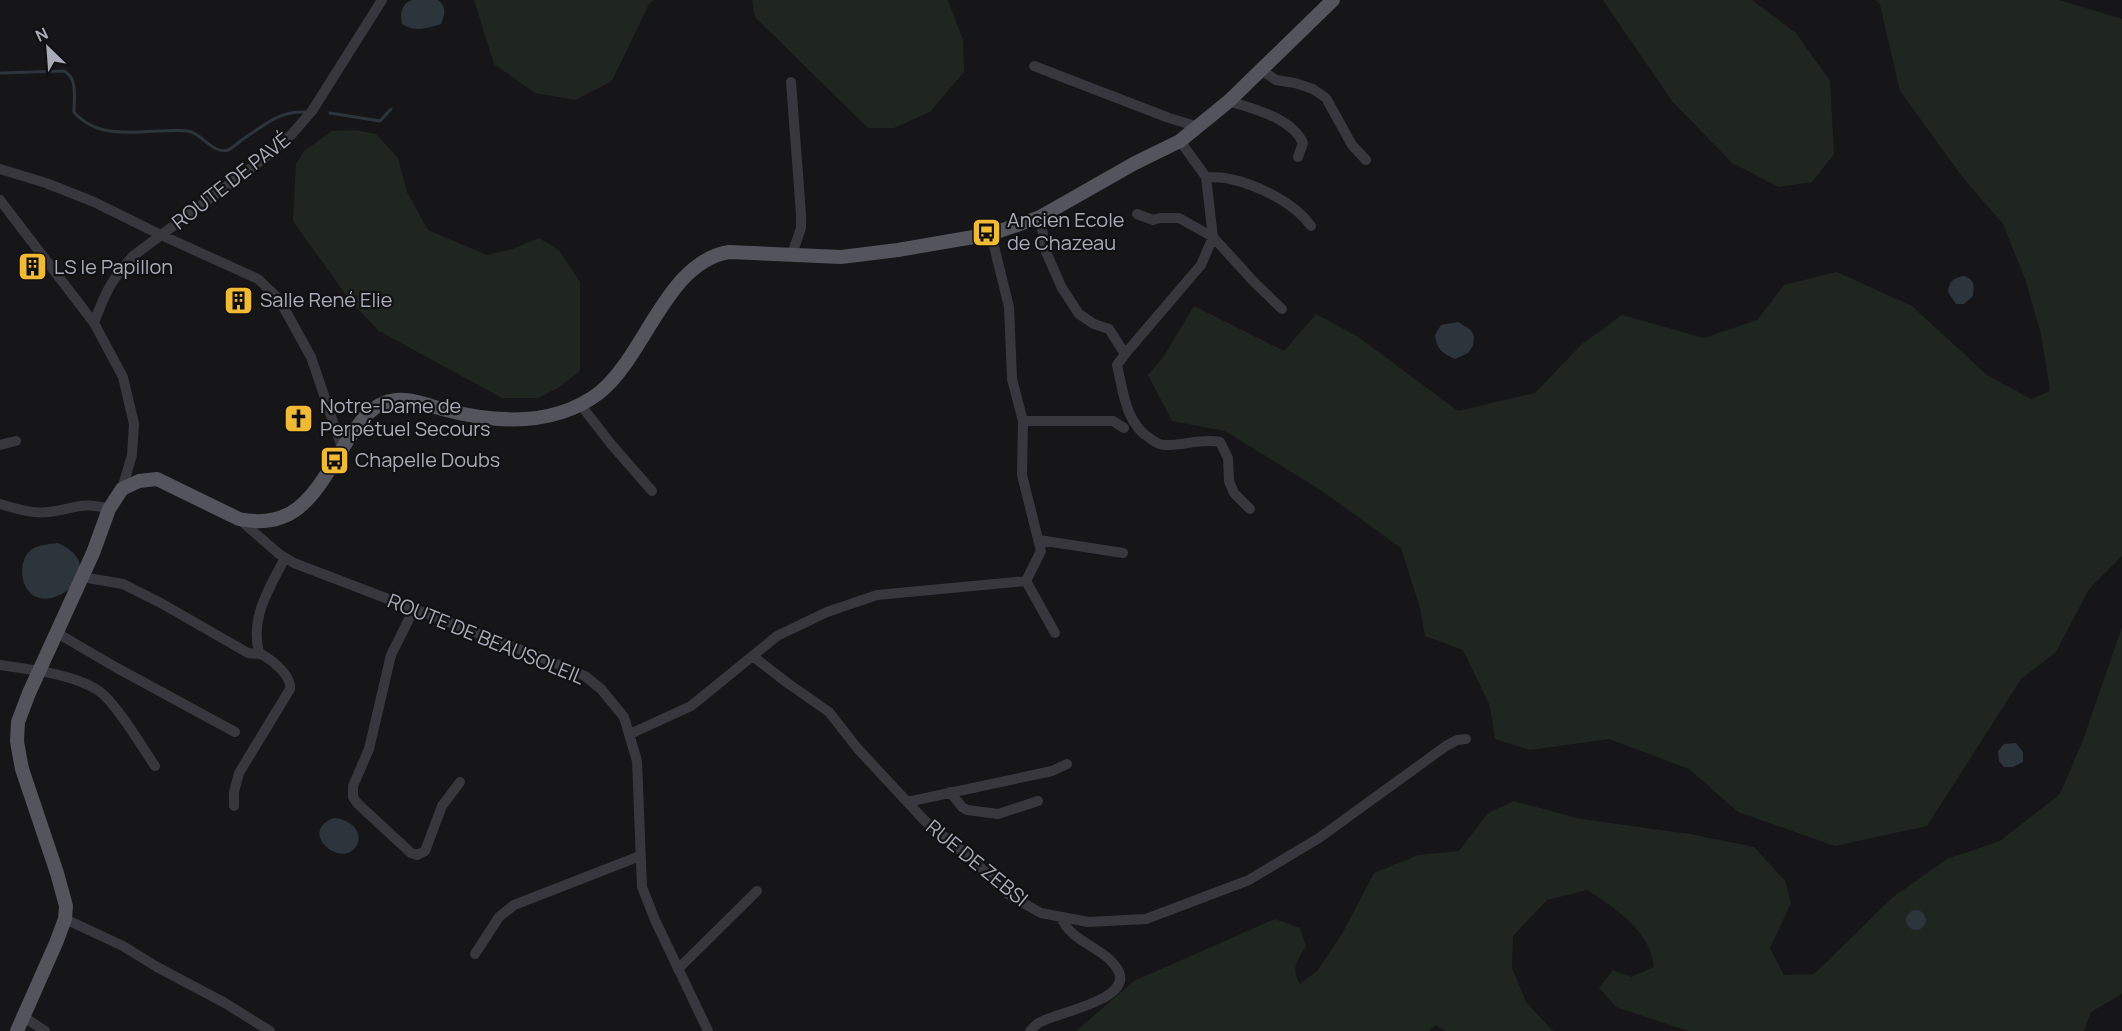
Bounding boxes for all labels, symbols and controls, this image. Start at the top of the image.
north arrow [18,18,78,78]
text: N [32,22,52,47]
street label: ROUTE DE PAVÉ [166,126,295,235]
place label: Ancien Ecole de Chazeau [1007,206,1125,256]
bus stop icon: Ancien Ecole de Chazeau [970,216,1002,248]
building icon: LS le Papillon [17,251,49,283]
place label: LS le Papillon [54,253,173,280]
building icon: Salle René Elie [223,284,255,316]
place label: Salle René Elie [260,286,392,313]
place label: Notre-Dame de Perpétuel Secours [320,392,491,442]
church icon: Notre-Dame de Perpétuel Secours [283,402,315,434]
bus stop icon: Chapelle Doubs [318,444,350,476]
place label: Chapelle Doubs [355,446,500,473]
street label: ROUTE DE BEAUSOLEIL [384,587,589,690]
street label: RUE DE ZEBSI [921,813,1034,912]

